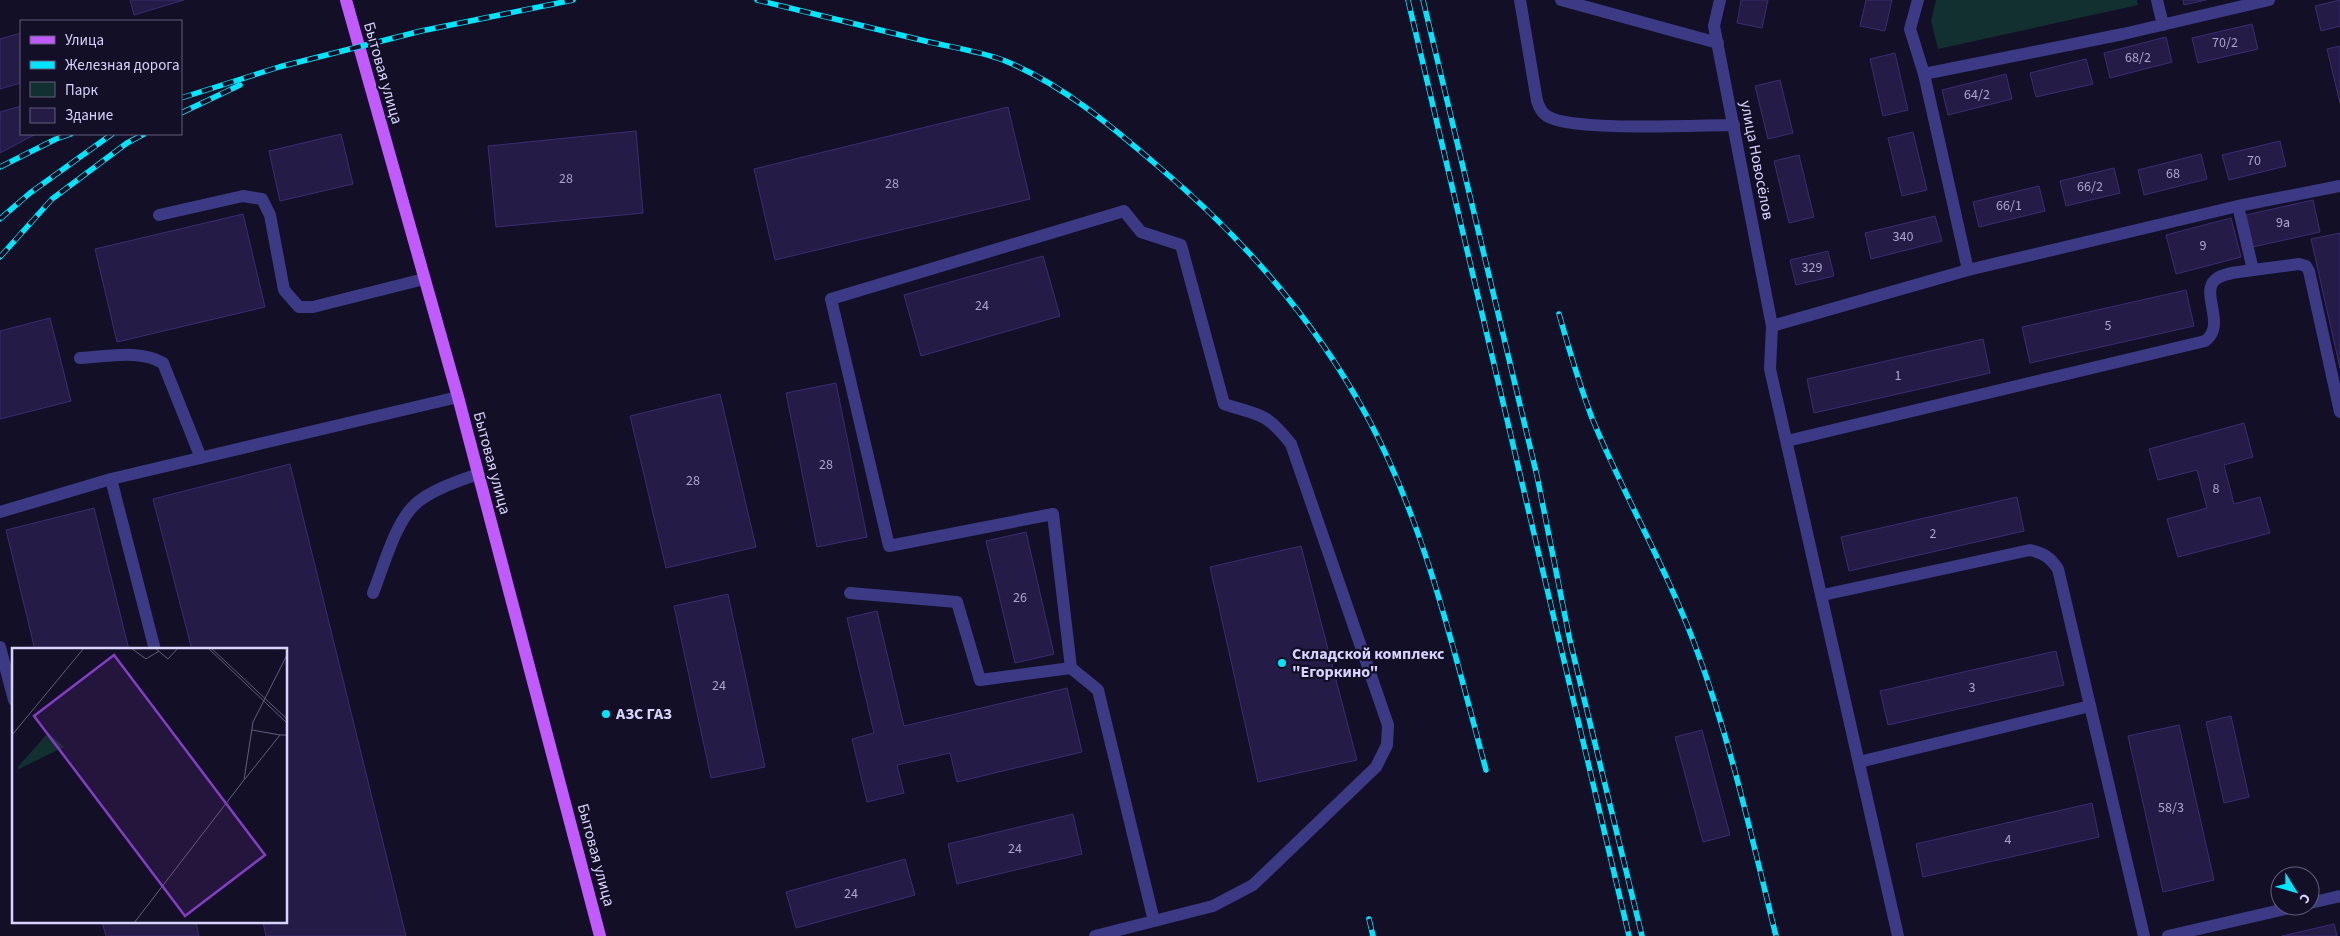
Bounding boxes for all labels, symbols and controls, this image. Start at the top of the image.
street label: Бытовая улица [358,19,408,127]
legend [20,20,182,135]
text: Улица [65,30,104,51]
house number: 70/2 [2212,33,2238,53]
house number: 68/2 [2125,48,2151,68]
text: Железная дорога [65,55,180,76]
text: Парк [65,80,99,101]
house number: 64/2 [1964,85,1990,105]
street label: улица Новосёлов [1735,98,1779,222]
text: Здание [65,105,113,126]
house number: 70 [2247,151,2261,171]
house number: 68 [2166,164,2180,184]
house number: 28 [559,169,573,189]
house number: 28 [885,174,899,194]
house number: 66/2 [2077,177,2103,197]
house number: 66/1 [1996,196,2022,216]
house number: 9а [2276,213,2290,233]
house number: 340 [1893,227,1913,247]
house number: 9 [2200,236,2207,256]
house number: 329 [1802,258,1822,278]
house number: 24 [975,296,989,316]
house number: 5 [2105,316,2112,336]
house number: 1 [1895,366,1902,386]
street label: Бытовая улица [468,409,516,517]
house number: 28 [819,455,833,475]
house number: 28 [686,471,700,491]
house number: 8 [2213,479,2220,499]
house number: 2 [1930,524,1937,544]
house number: 26 [1013,588,1027,608]
place label: Складской комплекс "Егоркино" [1292,643,1445,683]
inset map [12,648,288,924]
marker: Складской комплекс "Егоркино" [1276,657,1288,669]
house number: 24 [712,676,726,696]
house number: 3 [1969,678,1976,698]
place label: АЗС ГАЗ [615,703,672,725]
marker: АЗС ГАЗ [600,708,612,720]
house number: 58/3 [2158,798,2184,818]
street label: Бытовая улица [572,801,620,909]
house number: 4 [2005,830,2012,850]
house number: 24 [1008,839,1022,859]
north arrow [2270,866,2320,916]
house number: 24 [844,884,858,904]
text: С [2294,889,2315,907]

